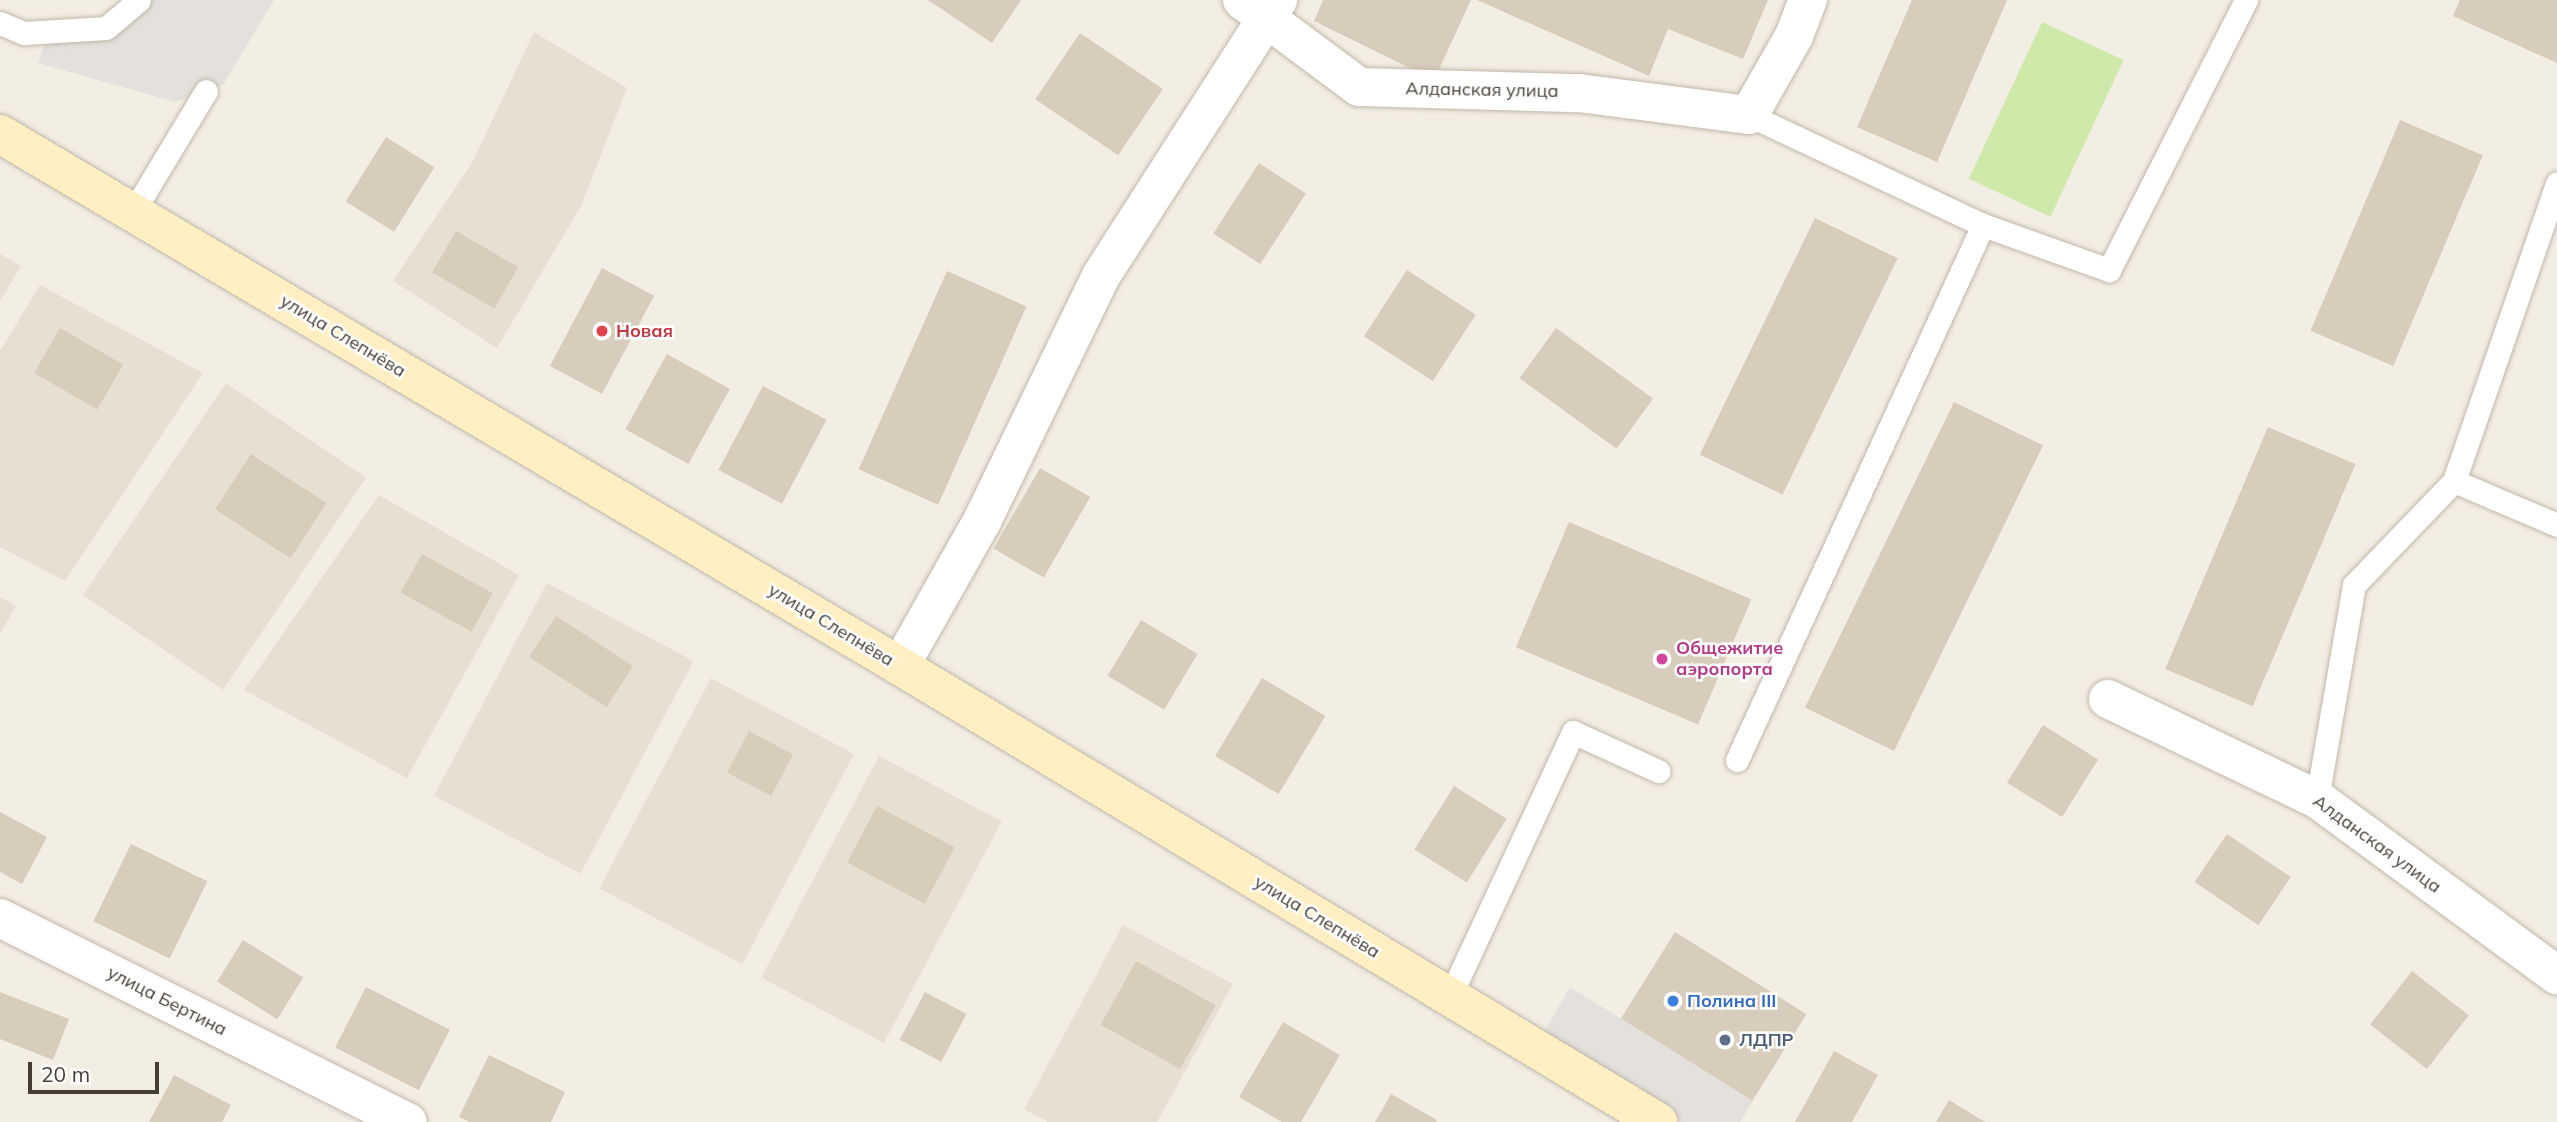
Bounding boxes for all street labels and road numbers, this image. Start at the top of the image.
street label: Алданская улица [1405,78,1559,102]
street label: улица Слепнёва [276,290,410,382]
street label: улица Слепнёва [764,579,898,671]
street label: Алданская улица [2309,790,2445,898]
street label: улица Слепнёва [1250,871,1384,963]
street label: улица Бертина [104,962,230,1040]

